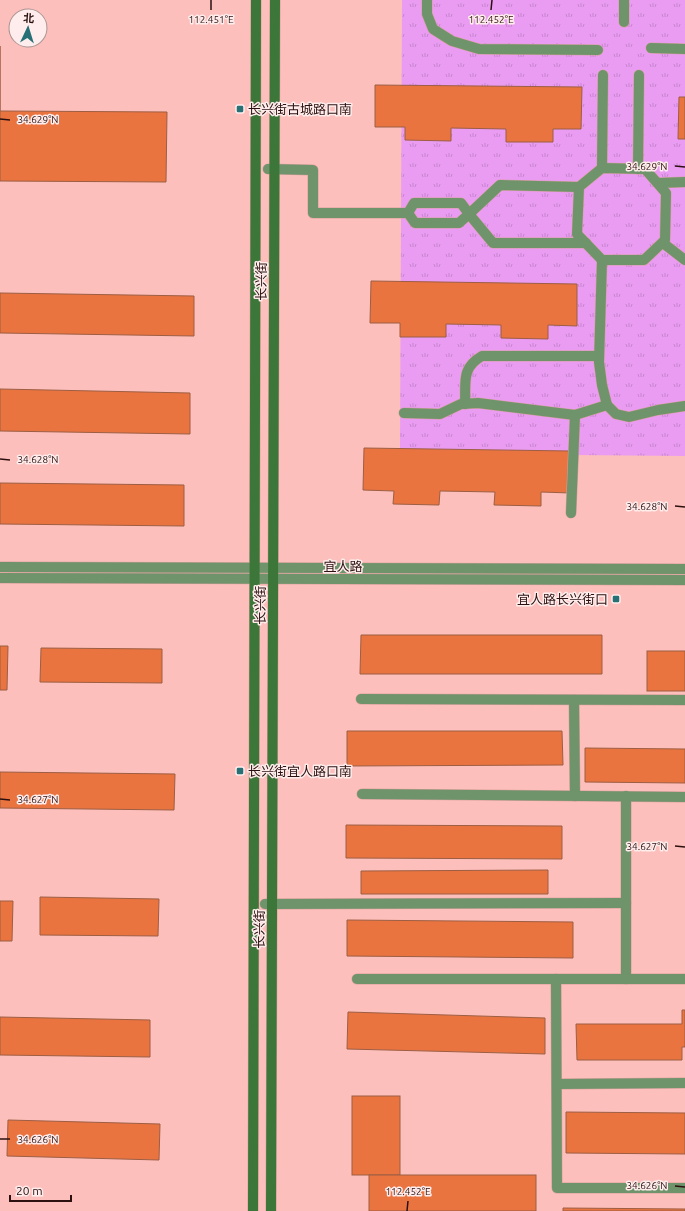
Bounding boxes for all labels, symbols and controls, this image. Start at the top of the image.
north arrow [8,8,48,48]
text: 北 [23,12,35,24]
text: 112.451°E [188,14,234,25]
text: 112.452°E [468,14,514,25]
place label: 长兴街古城路口南 [248,102,352,116]
marker: 长兴街古城路口南 [235,104,245,114]
text: 34.629°N [17,114,59,125]
text: 34.629°N [626,161,668,172]
street label: 长兴街 [254,261,268,301]
text: 34.628°N [17,454,59,465]
text: 34.628°N [626,501,668,512]
street label: 宜人路 [323,559,363,573]
street label: 长兴街 [253,585,267,625]
place label: 宜人路长兴街口 [517,592,608,606]
marker: 宜人路长兴街口 [611,594,621,604]
place label: 长兴街宜人路口南 [248,764,352,778]
marker: 长兴街宜人路口南 [235,766,245,776]
text: 34.627°N [17,794,59,805]
text: 34.627°N [626,841,668,852]
street label: 长兴街 [252,909,266,949]
text: 34.626°N [17,1134,59,1145]
scale bar [10,1177,71,1203]
text: 34.626°N [626,1180,668,1191]
text: 20 m [16,1184,43,1197]
text: 112.452°E [385,1186,431,1197]

